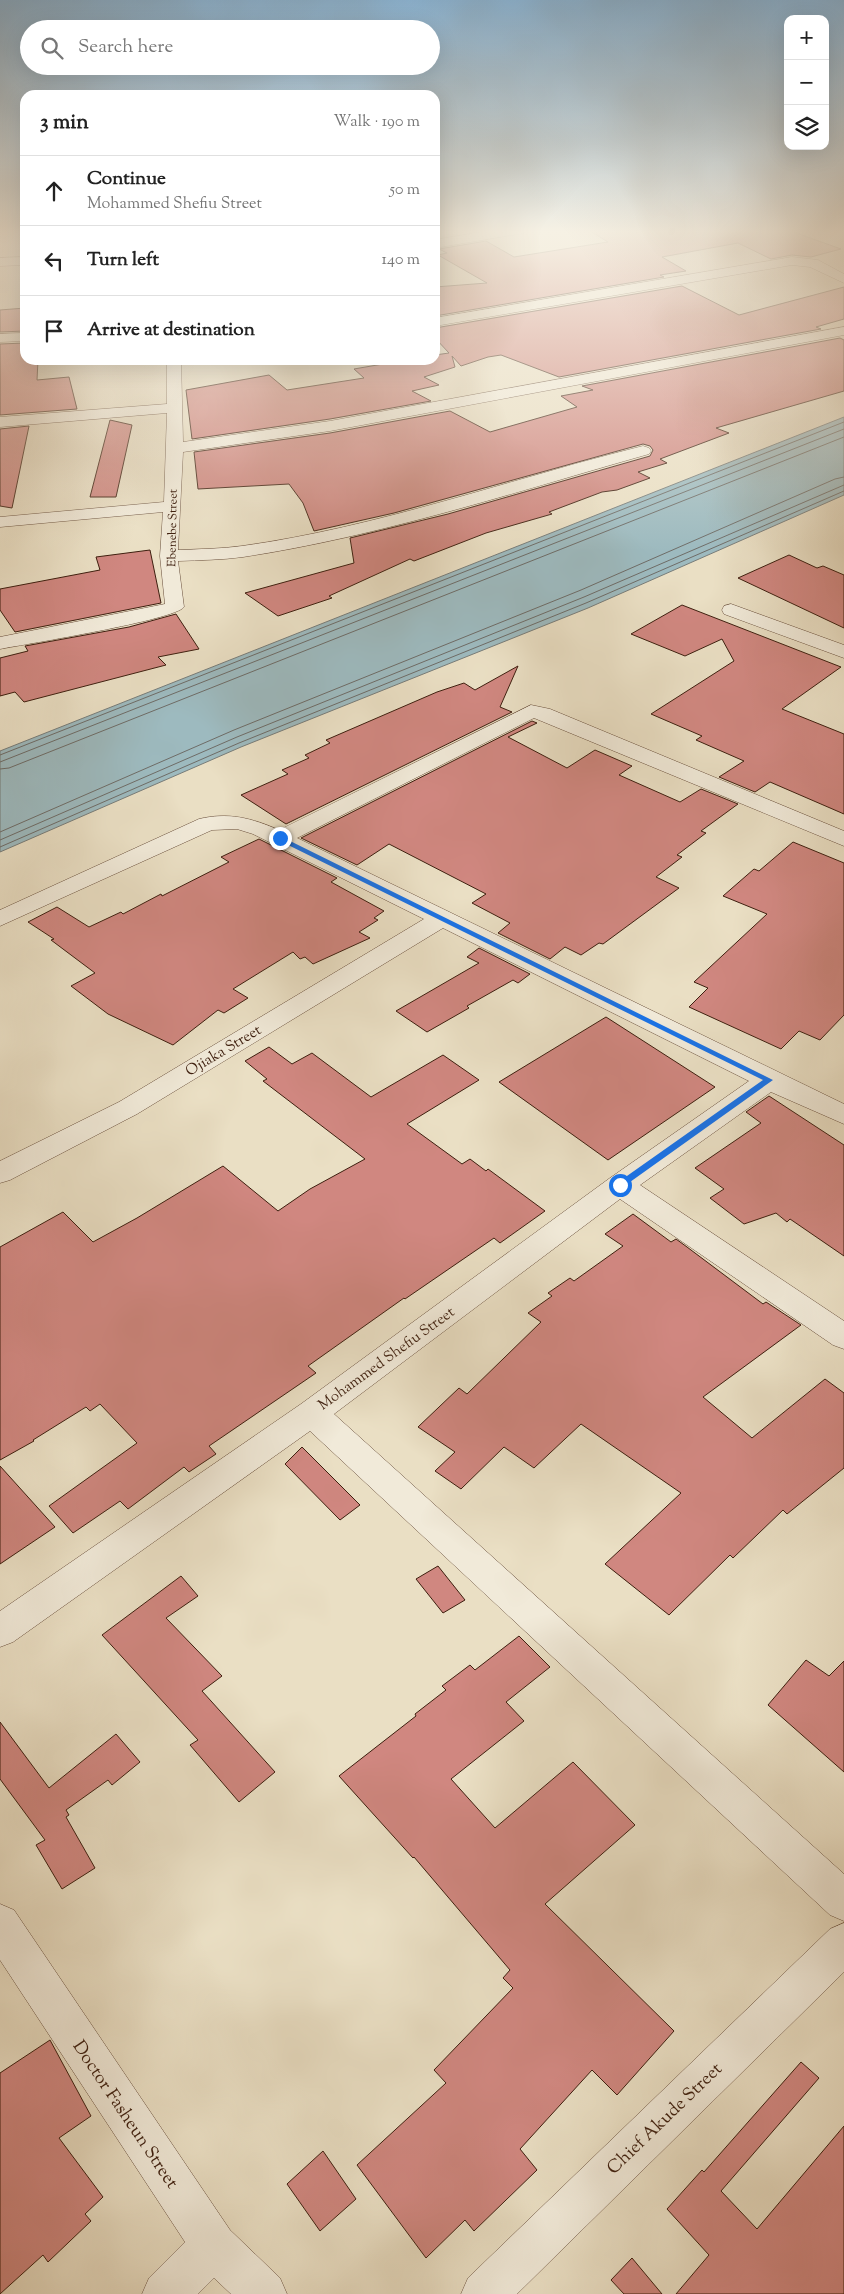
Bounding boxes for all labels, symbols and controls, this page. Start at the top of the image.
map controls [784,15,829,150]
button: + [784,15,829,60]
search box [20,20,440,75]
icon: search [38,34,66,62]
text: Search here [78,34,173,61]
button: − [784,60,829,105]
button: layers [784,105,829,150]
text: 3 min [40,108,89,138]
text: Walk · 190 m [333,111,420,134]
text: Continue [87,166,166,193]
icon: ahead [40,177,68,205]
text: 50 m [389,179,420,202]
text: Mohammed Shefiu Street [87,193,262,216]
icon: left [40,247,68,275]
text: Turn left [87,247,159,274]
text: 140 m [382,249,420,272]
icon: arrive [40,317,68,345]
text: Arrive at destination [87,317,255,344]
street label: Ebenebe Street [163,489,183,567]
route end [269,827,292,850]
street label: Ojiaka Street [182,1020,266,1082]
route start [609,1174,632,1197]
street label: Mohammed Shefiu Street [314,1303,459,1416]
street label: Doctor Fasheun Street [65,2036,184,2194]
street label: Chief Akude Street [602,2057,729,2181]

